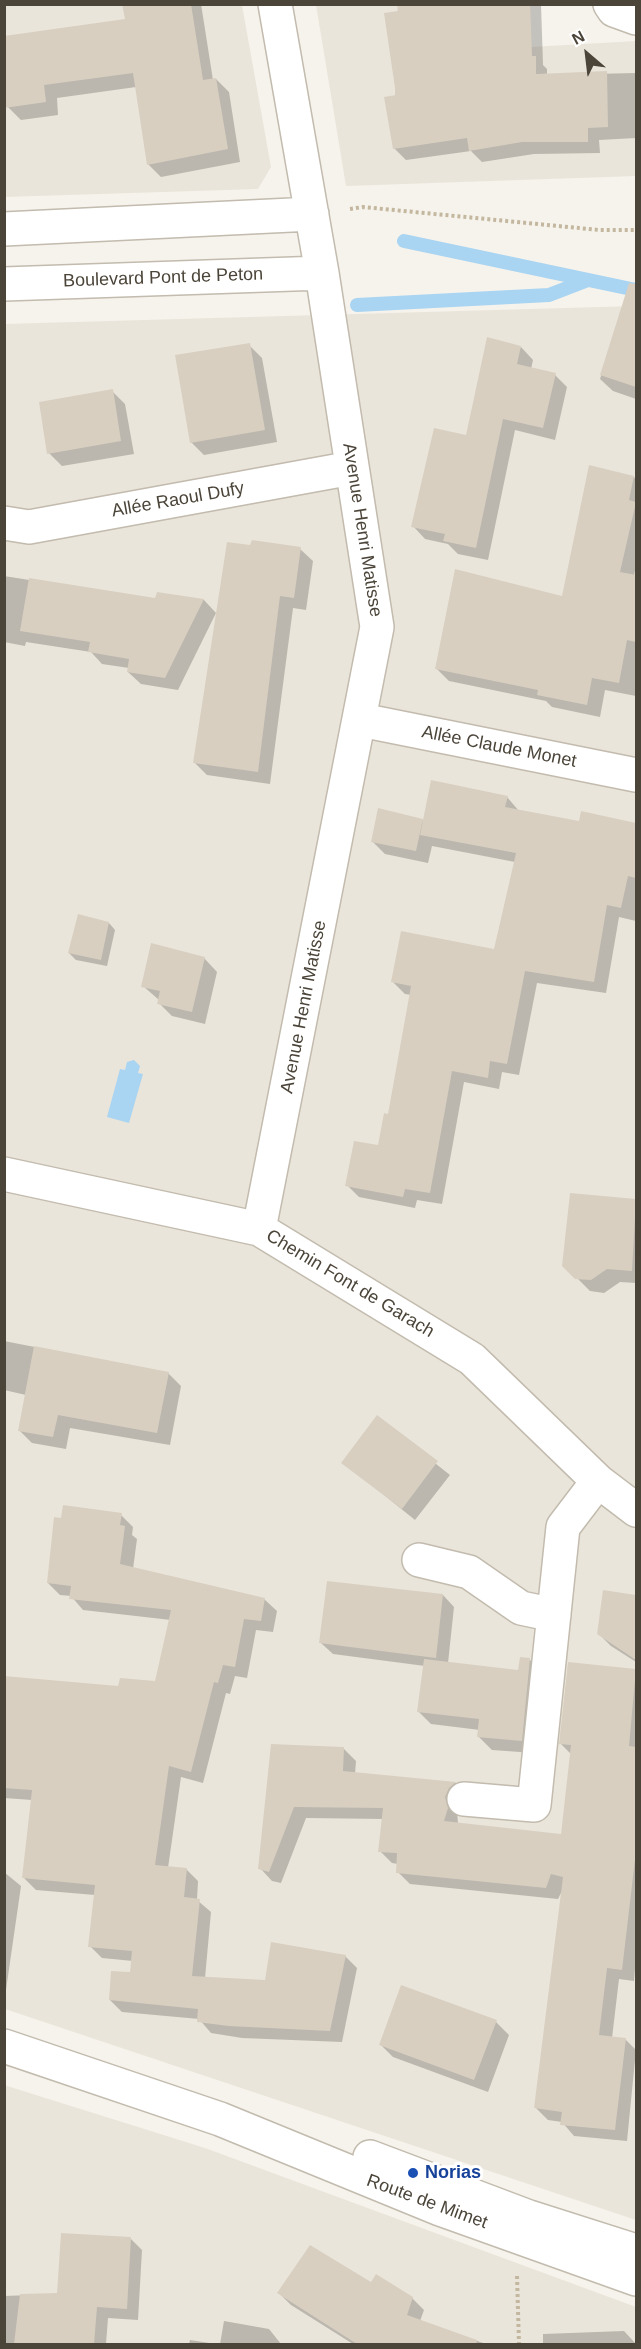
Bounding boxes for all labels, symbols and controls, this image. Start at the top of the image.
north arrow [557,24,617,84]
text: N [569,27,587,48]
street label: Boulevard Pont de Peton [63,264,263,292]
street label: Avenue Henri Matisse [338,442,386,618]
street label: Allée Raoul Dufy [110,478,246,522]
street label: Allée Claude Monet [420,721,578,773]
street label: Avenue Henri Matisse [277,919,331,1095]
street label: Chemin Font de Garach [262,1225,438,1343]
place label: Norias [425,2162,481,2184]
marker: Norias [406,2166,420,2180]
street label: Route de Mimet [364,2170,490,2234]

